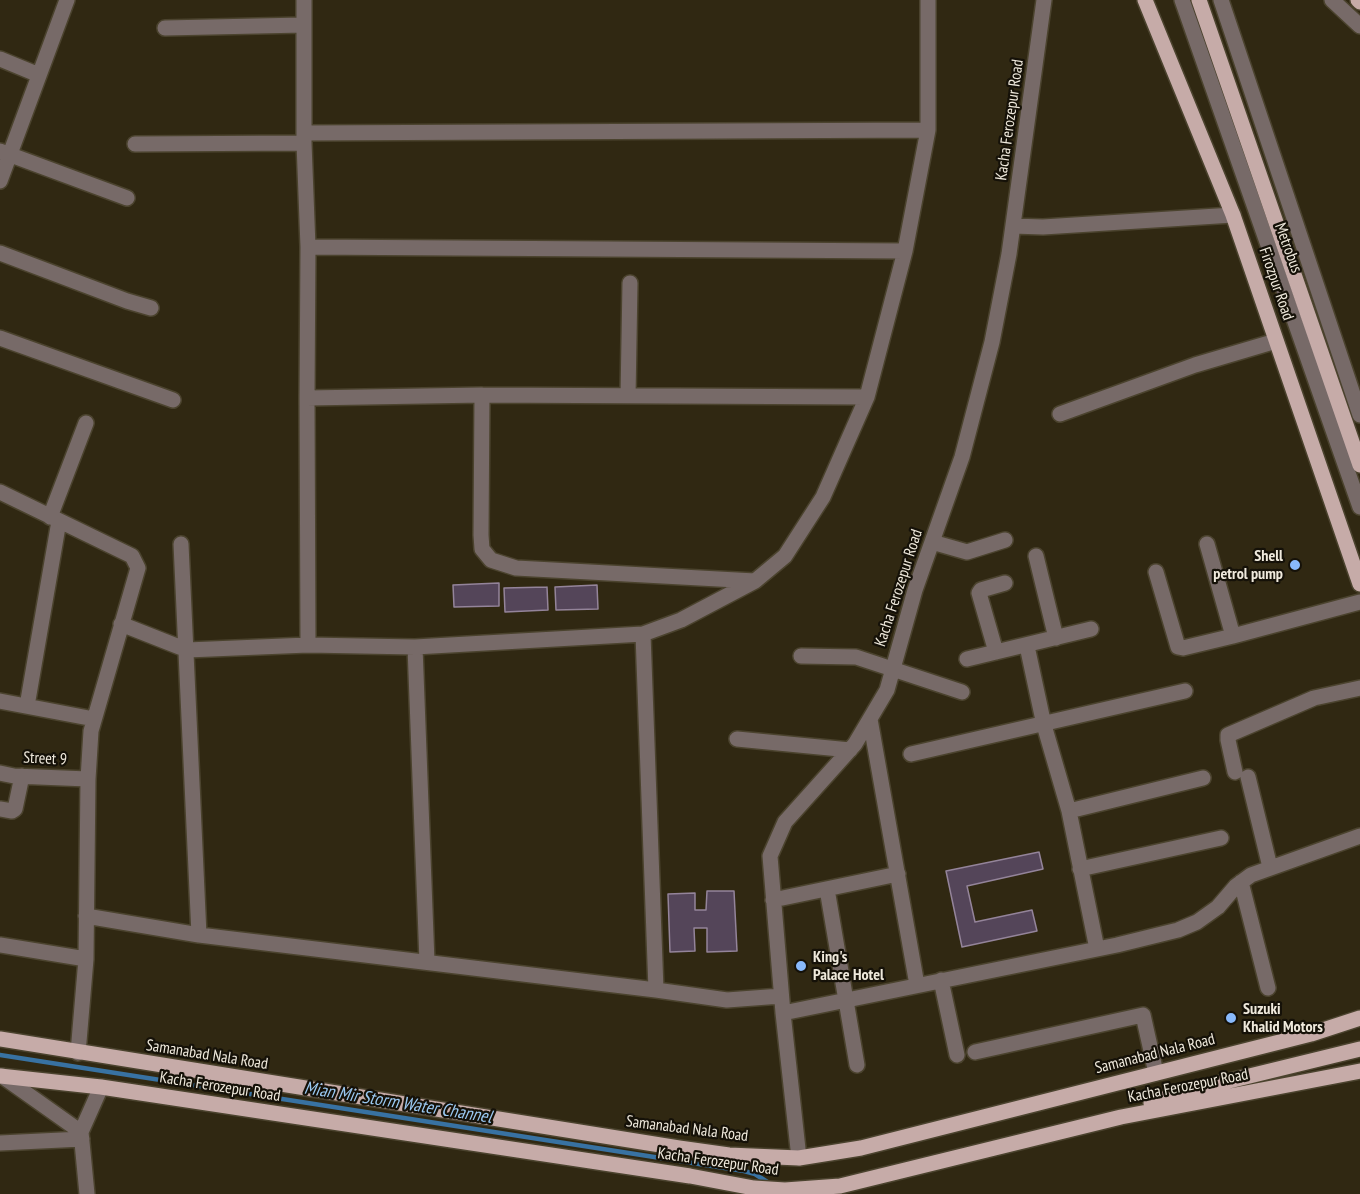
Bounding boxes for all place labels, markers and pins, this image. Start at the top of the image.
place label: Shell petrol pump [1213,546,1283,584]
marker: Shell petrol pump [1288,558,1302,572]
place label: King's Palace Hotel [813,947,884,985]
marker: King's Palace Hotel [794,959,808,973]
place label: Suzuki Khalid Motors [1243,999,1323,1037]
marker: Suzuki Khalid Motors [1224,1011,1238,1025]

